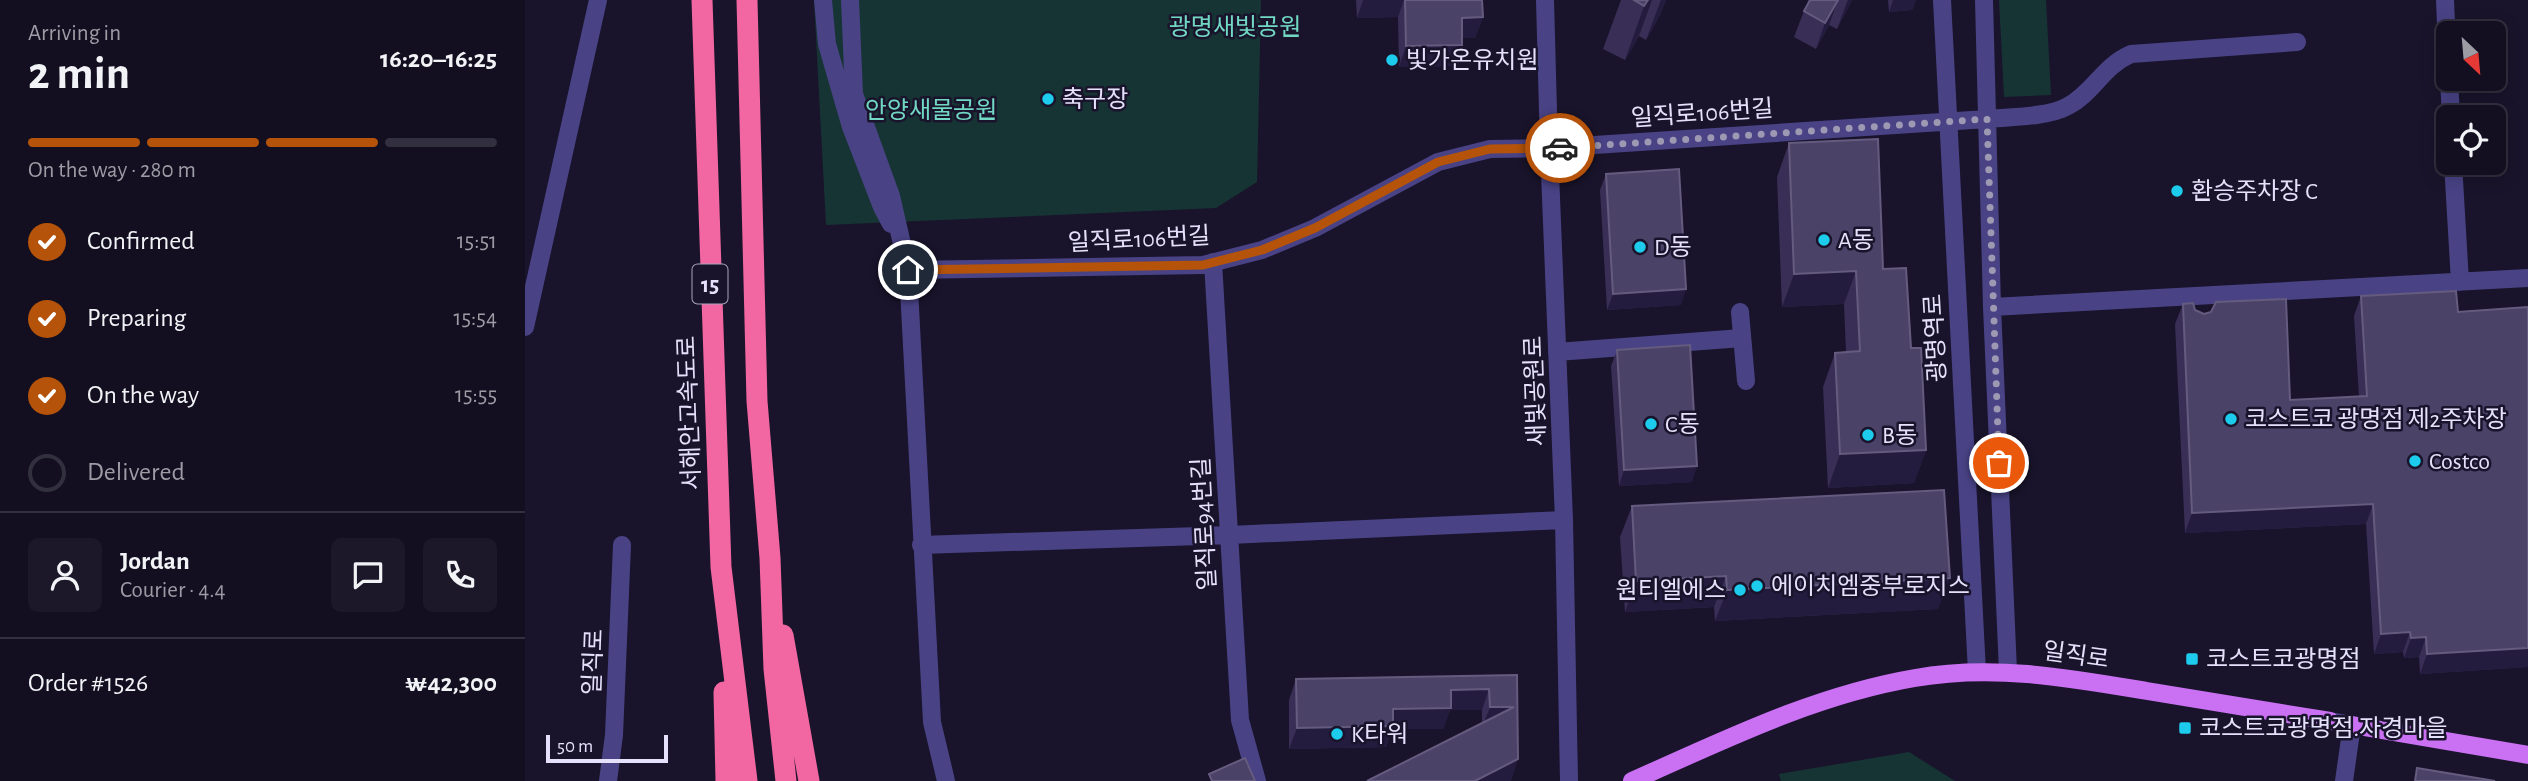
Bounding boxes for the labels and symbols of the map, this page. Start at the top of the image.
park label: 광명새빛공원 [1169,14,1301,40]
north arrow [2436,21,2506,91]
place label: 빛가온유치원 [1406,48,1538,73]
marker: 빛가온유치원 [1384,52,1400,68]
place label: 축구장 [1062,86,1128,112]
marker: 축구장 [1040,91,1056,107]
street label: 일직로106번길 [1630,96,1774,131]
park label: 안양새물공원 [865,98,997,123]
courier [1525,113,1595,183]
place label: 환승주차장 C [2191,178,2318,204]
marker: 환승주차장 C [2169,183,2185,199]
street label: 일직로106번길 [1067,223,1211,256]
place label: A동 [1838,229,1874,253]
marker: A동 [1816,232,1832,248]
place label: D동 [1654,236,1692,260]
marker: D동 [1632,239,1648,255]
pin [878,240,938,300]
road number: 15 [693,264,727,304]
street label: 광명역로 [1920,293,1950,383]
street label: 서해안고속도로 [674,335,705,491]
street label: 새빛공원로 [1521,335,1550,447]
place label: 코스트코 광명점 제2주차장 [2245,406,2507,432]
marker: 코스트코 광명점 제2주차장 [2223,411,2239,427]
place label: C동 [1665,413,1700,437]
marker: C동 [1643,416,1659,432]
place label: B동 [1882,424,1917,448]
marker: B동 [1860,427,1876,443]
pin [1969,433,2029,493]
place label: Costco [2429,450,2490,474]
marker: Costco [2407,453,2423,469]
street label: 일직로94번길 [1189,457,1220,591]
place label: 에이치엠중부로지스 [1771,574,1970,599]
place label: 원티엘에스 [1616,578,1726,603]
marker: 에이치엠중부로지스 [1749,578,1765,594]
marker: 원티엘에스 [1732,582,1748,598]
street label: 일직로 [580,628,607,696]
street label: 일직로 [2041,639,2110,672]
place label: 코스트코광명점 [2206,646,2361,672]
marker: 코스트코광명점 [2184,651,2200,667]
place label: 코스트코광명점.자경마을 [2199,715,2447,741]
marker: 코스트코광명점.자경마을 [2177,720,2193,736]
place label: K타워 [1351,722,1408,747]
marker: K타워 [1329,726,1345,742]
scale bar [546,732,669,764]

